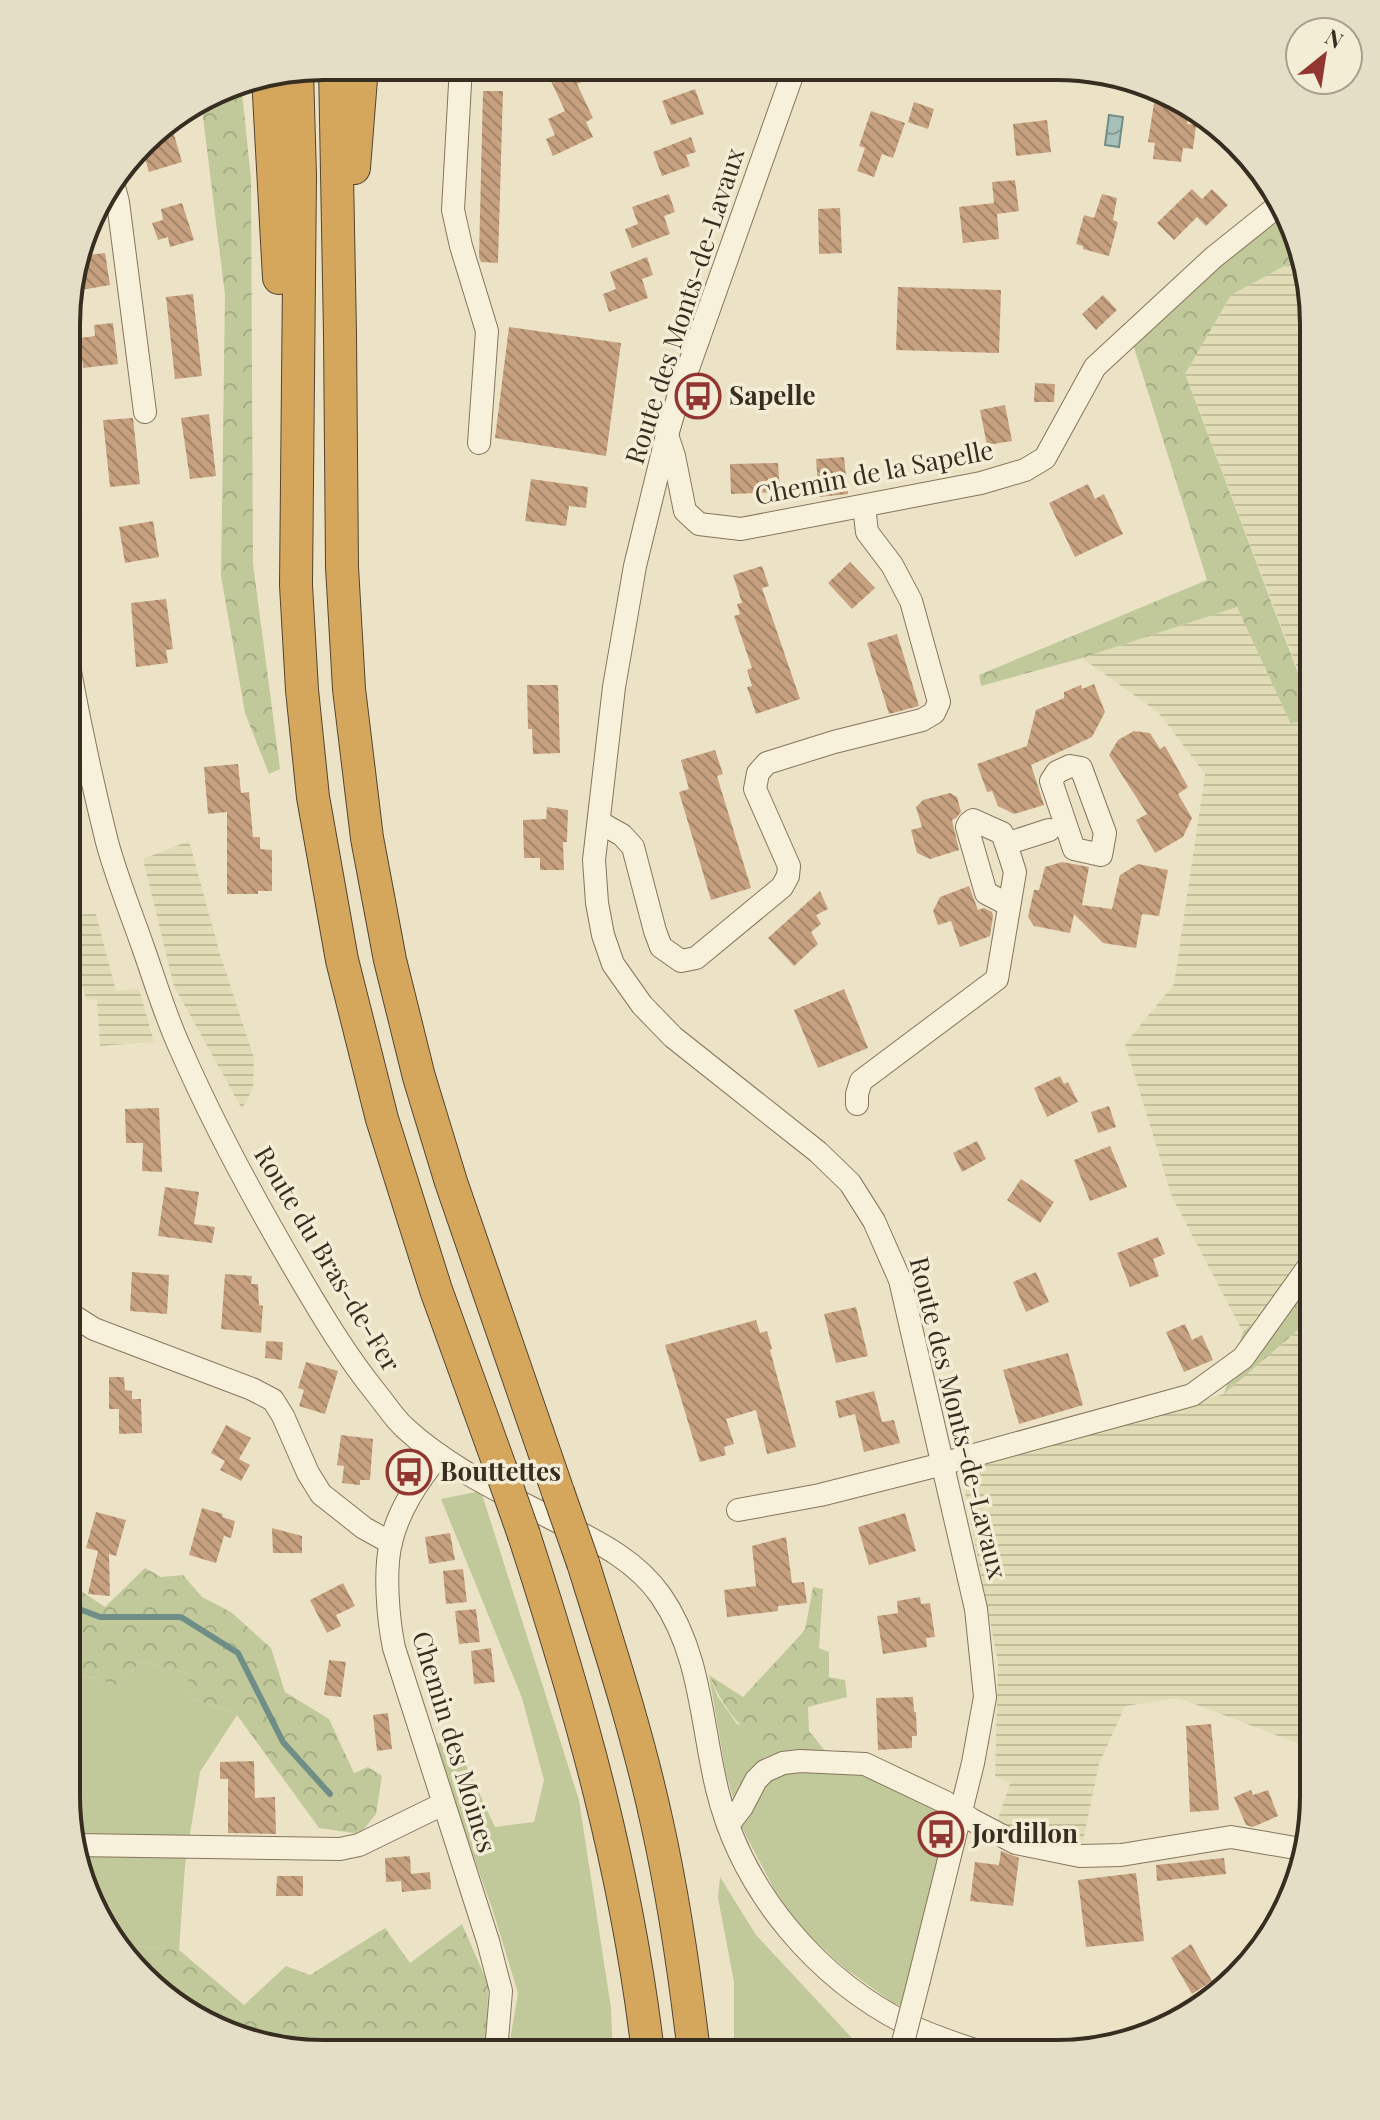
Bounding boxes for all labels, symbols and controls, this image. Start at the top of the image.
north arrow [1284,16,1364,96]
text: N [1320,21,1349,55]
street label: Route des Monts-de-Lavaux [616,142,751,468]
bus stop icon: Sapelle [674,372,722,420]
place label: Sapelle [729,377,816,412]
street label: Chemin de la Sapelle [751,431,996,512]
street label: Route du Bras-de-Fer [247,1139,410,1378]
street label: Route des Monts-de-Lavaux [902,1253,1017,1583]
bus stop icon: Bouttettes [385,1448,433,1496]
place label: Bouttettes [440,1453,561,1488]
street label: Chemin des Moines [405,1627,506,1857]
bus stop icon: Jordillon [917,1810,965,1858]
place label: Jordillon [971,1815,1078,1850]

